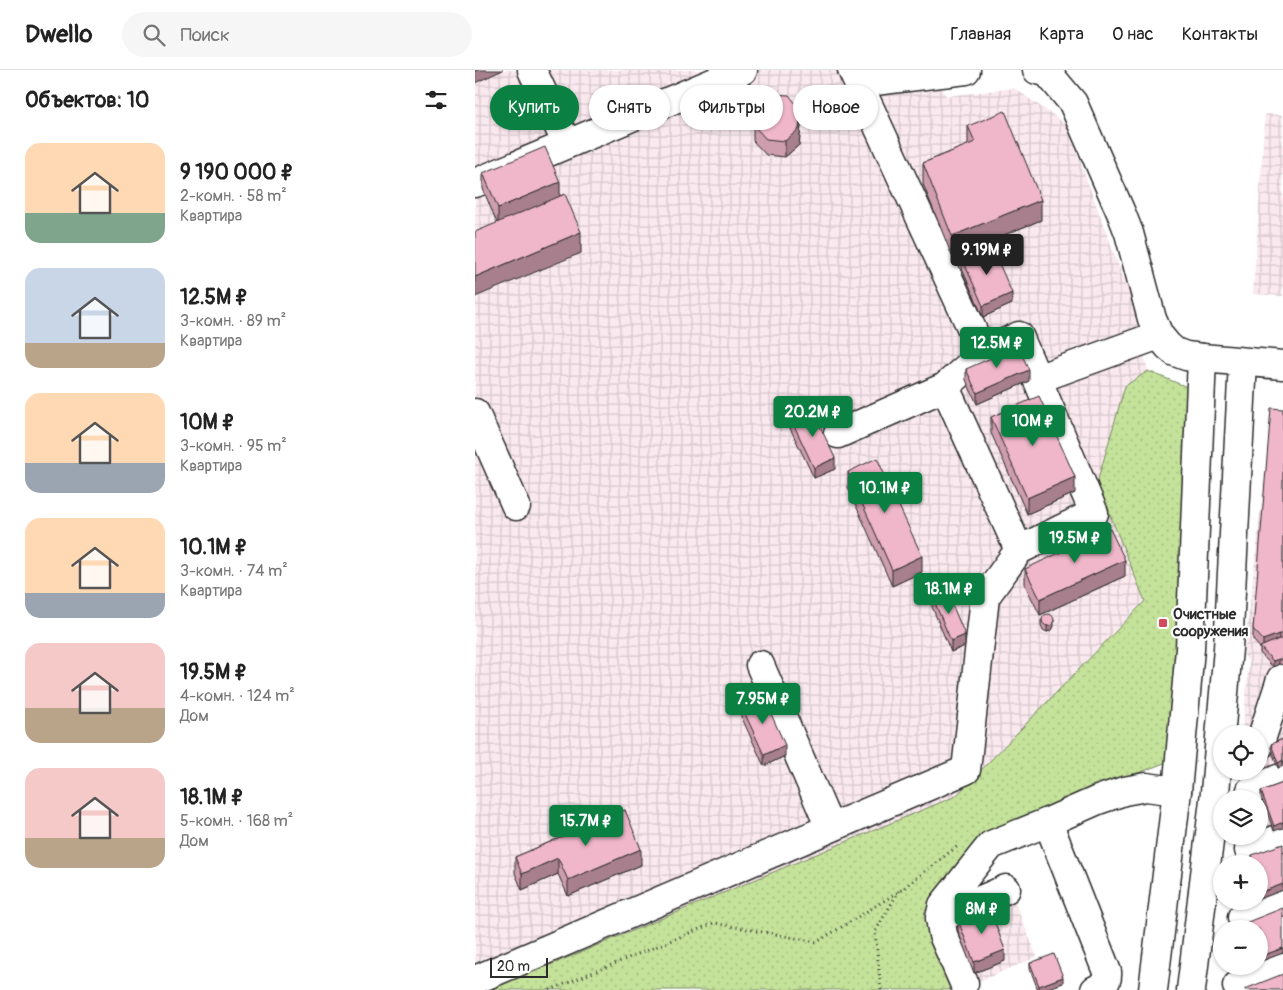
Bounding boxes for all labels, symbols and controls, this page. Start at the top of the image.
search box [122,12,472,57]
text: Dwello [25,20,92,49]
icon: search [140,21,168,49]
text: Поиск [180,23,230,47]
text: Главная [950,23,1011,46]
text: Карта [1039,23,1084,46]
text: О нас [1112,23,1154,46]
text: Контакты [1182,23,1258,46]
chip: Купить [490,85,579,130]
chip: Снять [589,85,670,130]
chip: Фильтры [680,85,783,130]
chip: Новое [793,85,878,130]
icon: filters [422,86,450,114]
text: Объектов: 10 [25,87,149,114]
text: 9 190 000 ₽ [180,159,293,186]
icon: home [65,163,125,223]
text: 2-комн. · 58 m² [180,186,287,206]
text: Квартира [180,206,242,226]
pin: 9.19M ₽ [941,234,1033,276]
text: 9.19M ₽ [962,240,1012,260]
text: 12.5M ₽ [180,284,248,311]
icon: home [65,288,125,348]
text: 3-комн. · 89 m² [180,311,286,331]
pin: 12.5M ₽ [951,326,1043,369]
text: Квартира [180,331,242,351]
text: 12.5M ₽ [971,333,1023,353]
pin: 20.2M ₽ [767,396,859,438]
text: 20.2M ₽ [785,402,841,422]
pin: 10M ₽ [998,404,1068,447]
text: 10M ₽ [180,409,235,436]
text: 10M ₽ [1012,411,1054,431]
icon: home [65,413,125,473]
text: 3-комн. · 95 m² [180,436,287,456]
text: Квартира [180,456,242,476]
pin: 10.1M ₽ [839,472,931,514]
text: 10.1M ₽ [859,478,911,498]
pin: 19.5M ₽ [1029,522,1121,564]
text: 19.5M ₽ [1049,528,1101,548]
text: 10.1M ₽ [180,534,248,561]
icon: home [65,538,125,598]
text: 3-комн. · 74 m² [180,561,288,581]
pin: 18.1M ₽ [903,572,995,615]
text: 18.1M ₽ [925,579,973,599]
text: Квартира [180,581,242,601]
place label: Очистные сооружения [1172,605,1248,641]
marker: Очистные сооружения [1157,617,1169,629]
text: 19.5M ₽ [180,659,247,686]
icon: home [65,663,125,723]
pin: 7.95M ₽ [717,682,809,725]
text: 4-комн. · 124 m² [180,686,295,706]
text: 7.95M ₽ [736,689,790,709]
text: Дом [180,706,209,726]
map controls [1213,725,1268,975]
button: locate [1213,725,1268,780]
text: 18.1M ₽ [180,784,244,811]
icon: home [65,788,125,848]
button: layers [1213,790,1268,845]
pin: 15.7M ₽ [540,804,632,847]
text: 5-комн. · 168 m² [180,811,293,831]
text: 15.7M ₽ [560,811,612,831]
text: Дом [180,831,209,851]
button: + [1213,855,1268,910]
pin: 8M ₽ [952,892,1012,935]
text: 8M ₽ [966,899,998,919]
button: − [1213,920,1268,975]
scale bar [490,955,547,978]
text: 20 m [497,958,530,975]

